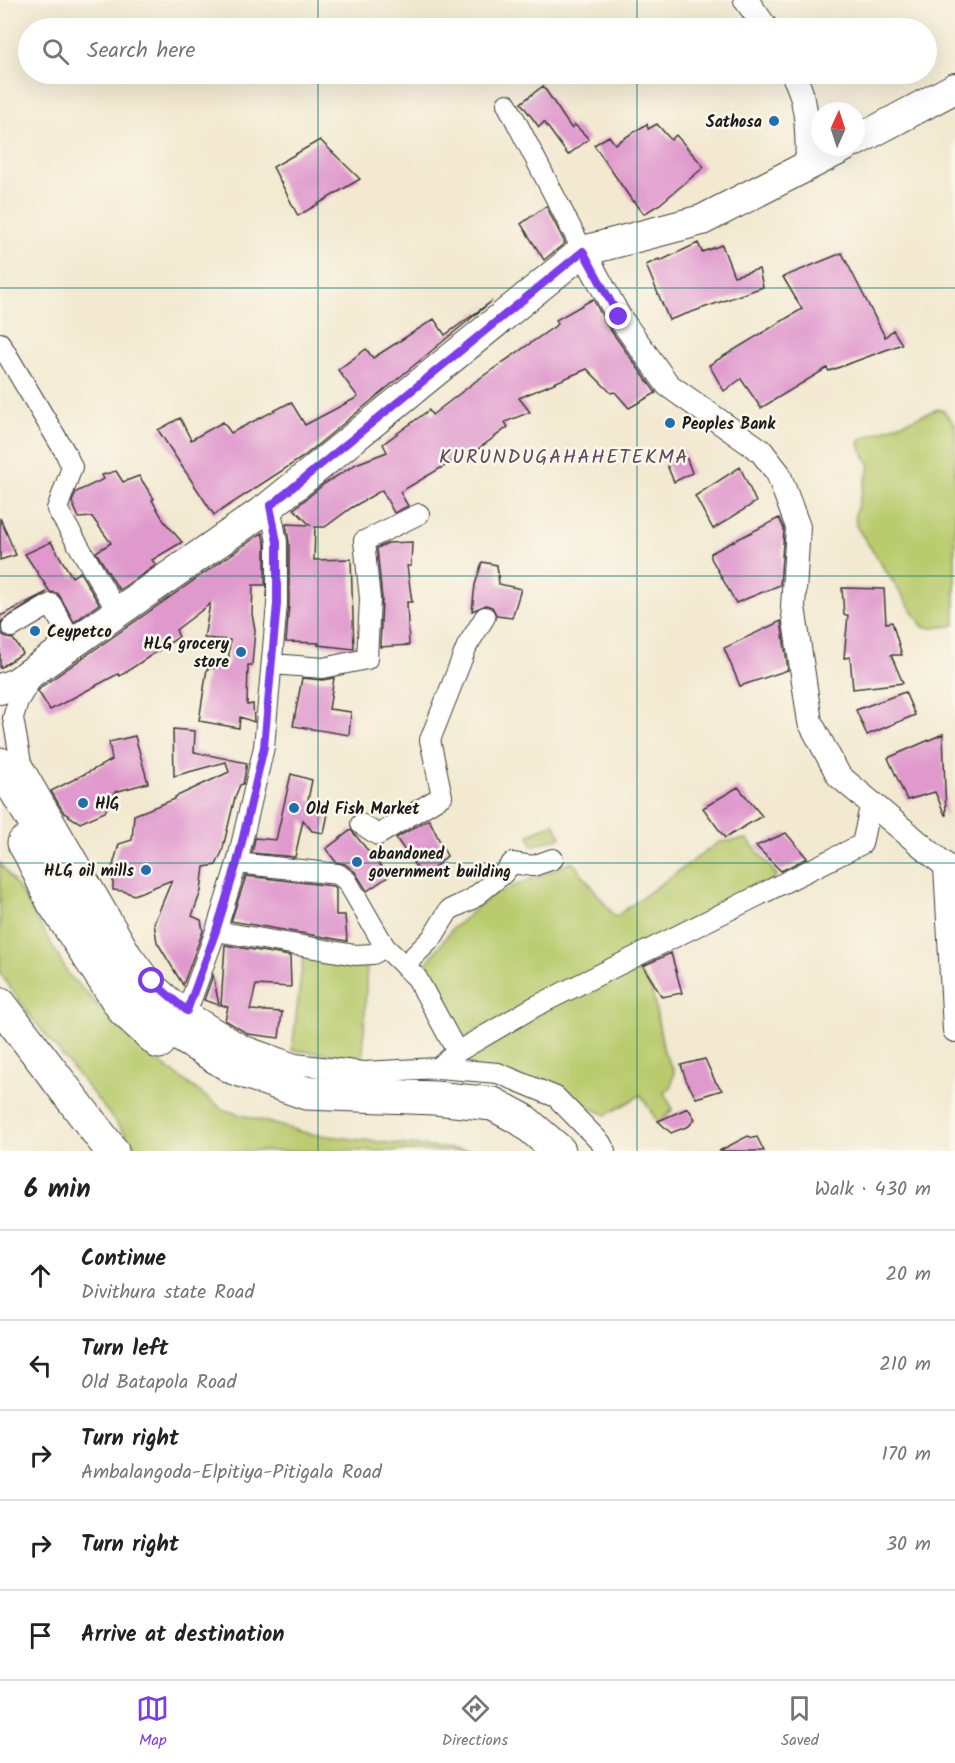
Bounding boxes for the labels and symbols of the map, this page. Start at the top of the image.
north arrow [811,102,865,156]
place label: Sathosa [706,110,762,135]
marker: Sathosa [767,114,781,128]
route end [605,303,631,329]
place label: Peoples Bank [682,412,776,437]
marker: Peoples Bank [663,416,677,430]
district label: KURUNDUGAHAHETEKMA [439,442,689,474]
place label: Ceypetco [47,620,112,645]
marker: Ceypetco [28,624,42,638]
place label: HLG grocery store [144,632,230,675]
marker: HLG grocery store [234,645,248,659]
place label: HlG [95,792,119,817]
marker: HlG [76,796,90,810]
place label: Old Fish Market [306,797,420,822]
marker: Old Fish Market [287,801,301,815]
place label: abandoned government building [368,842,511,885]
marker: abandoned government building [350,855,364,869]
place label: HLG oil mills [44,859,135,884]
marker: HLG oil mills [139,863,153,877]
route start [138,967,164,993]

